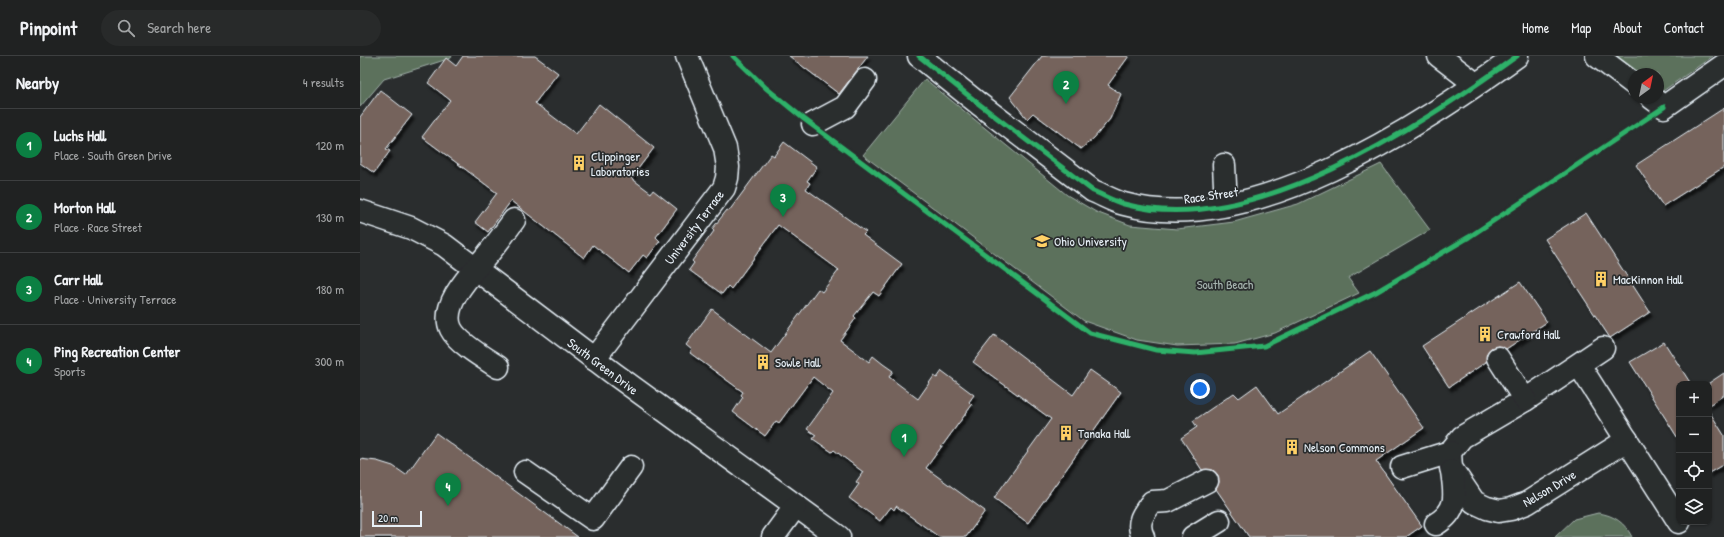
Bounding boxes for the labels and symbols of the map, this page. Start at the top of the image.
north arrow [1628,68,1664,104]
pin: 2 [1053,71,1079,104]
place label: Clippinger Laboratories [591,147,649,180]
building icon: Clippinger Laboratories [570,154,588,172]
street label: Race Street [1183,182,1240,208]
pin: 3 [770,184,796,217]
street label: University Terrace [660,186,728,268]
school or university icon: Ohio University [1033,232,1051,250]
place label: Ohio University [1054,232,1128,250]
building icon: MacKinnon Hall [1592,270,1610,288]
place label: MacKinnon Hall [1613,270,1684,288]
park label: South Beach [1197,275,1254,293]
building icon: Crawford Hall [1476,325,1494,343]
place label: Crawford Hall [1497,325,1560,343]
street label: South Green Drive [564,333,642,399]
building icon: Sowle Hall [754,353,772,371]
place label: Sowle Hall [775,353,821,371]
your location [1190,379,1210,399]
pin: 1 [891,424,917,457]
building icon: Tanaka Hall [1057,424,1075,442]
place label: Tanaka Hall [1078,424,1131,442]
building icon: Nelson Commons [1283,438,1301,456]
place label: Nelson Commons [1304,438,1385,456]
street label: Nelson Drive [1519,465,1579,511]
pin: 4 [435,473,461,506]
scale bar [372,509,422,528]

